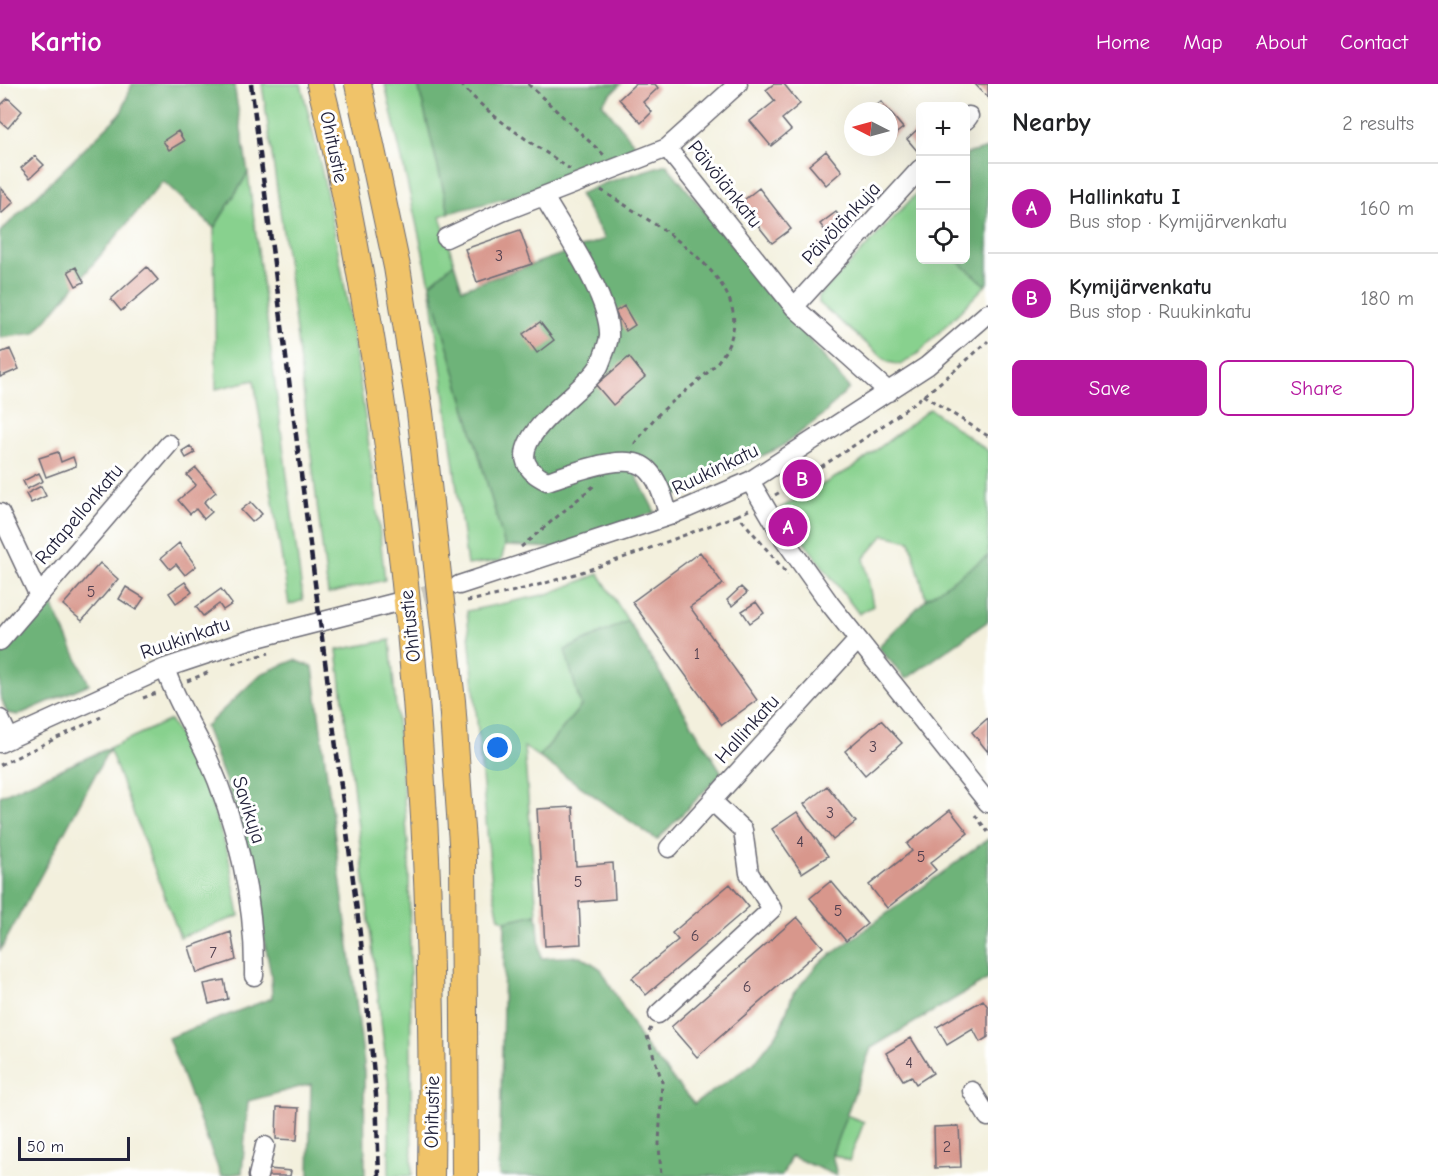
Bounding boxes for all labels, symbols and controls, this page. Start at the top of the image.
text: Kartio [30,26,102,58]
text: Home [1096,30,1150,54]
text: Map [1183,30,1223,54]
text: About [1256,30,1307,54]
text: Contact [1340,30,1408,54]
north arrow [844,102,898,156]
map controls [916,102,970,264]
button: + [916,102,970,156]
text: Nearby [1012,108,1091,138]
street label: Ohitustie [315,109,353,185]
text: 2 results [1342,112,1414,135]
street label: Päivölänkatu [683,136,767,232]
button: − [916,156,970,210]
street label: Päivölänkuja [797,177,885,269]
text: Hallinkatu I [1069,184,1180,210]
text: A [1026,197,1037,220]
text: 160 m [1360,197,1414,220]
button: locate [916,210,970,264]
text: Bus stop · Kymijärvenkatu [1069,210,1287,233]
house number: 3 [495,247,503,265]
text: Kymijärvenkatu [1069,274,1212,300]
text: B [1025,287,1038,310]
text: 180 m [1360,287,1414,310]
text: Bus stop · Ruukinkatu [1069,300,1251,323]
button: Save [1012,360,1207,416]
button: Share [1219,360,1414,416]
street label: Ruukinkatu [668,438,762,500]
pin: B [782,456,822,502]
street label: Ratapellonkatu [30,459,128,569]
pin: A [768,504,808,550]
house number: 5 [87,583,95,601]
street label: Ohitustie [395,589,425,663]
street label: Ruukinkatu [137,612,233,664]
house number: 1 [694,645,700,663]
street label: Hallinkatu [710,690,784,768]
your location [483,733,512,762]
house number: 3 [869,738,877,756]
street label: Savikuja [227,774,271,846]
house number: 3 [826,804,834,822]
house number: 4 [796,833,804,851]
house number: 5 [917,848,925,866]
house number: 5 [574,873,582,891]
house number: 5 [834,902,842,920]
house number: 6 [691,927,699,945]
house number: 7 [209,944,217,962]
house number: 6 [743,978,751,996]
house number: 4 [905,1054,913,1072]
street label: Ohitustie [420,1075,444,1149]
scale bar [18,1134,130,1162]
text: 50 m [27,1138,64,1156]
house number: 2 [943,1138,951,1156]

